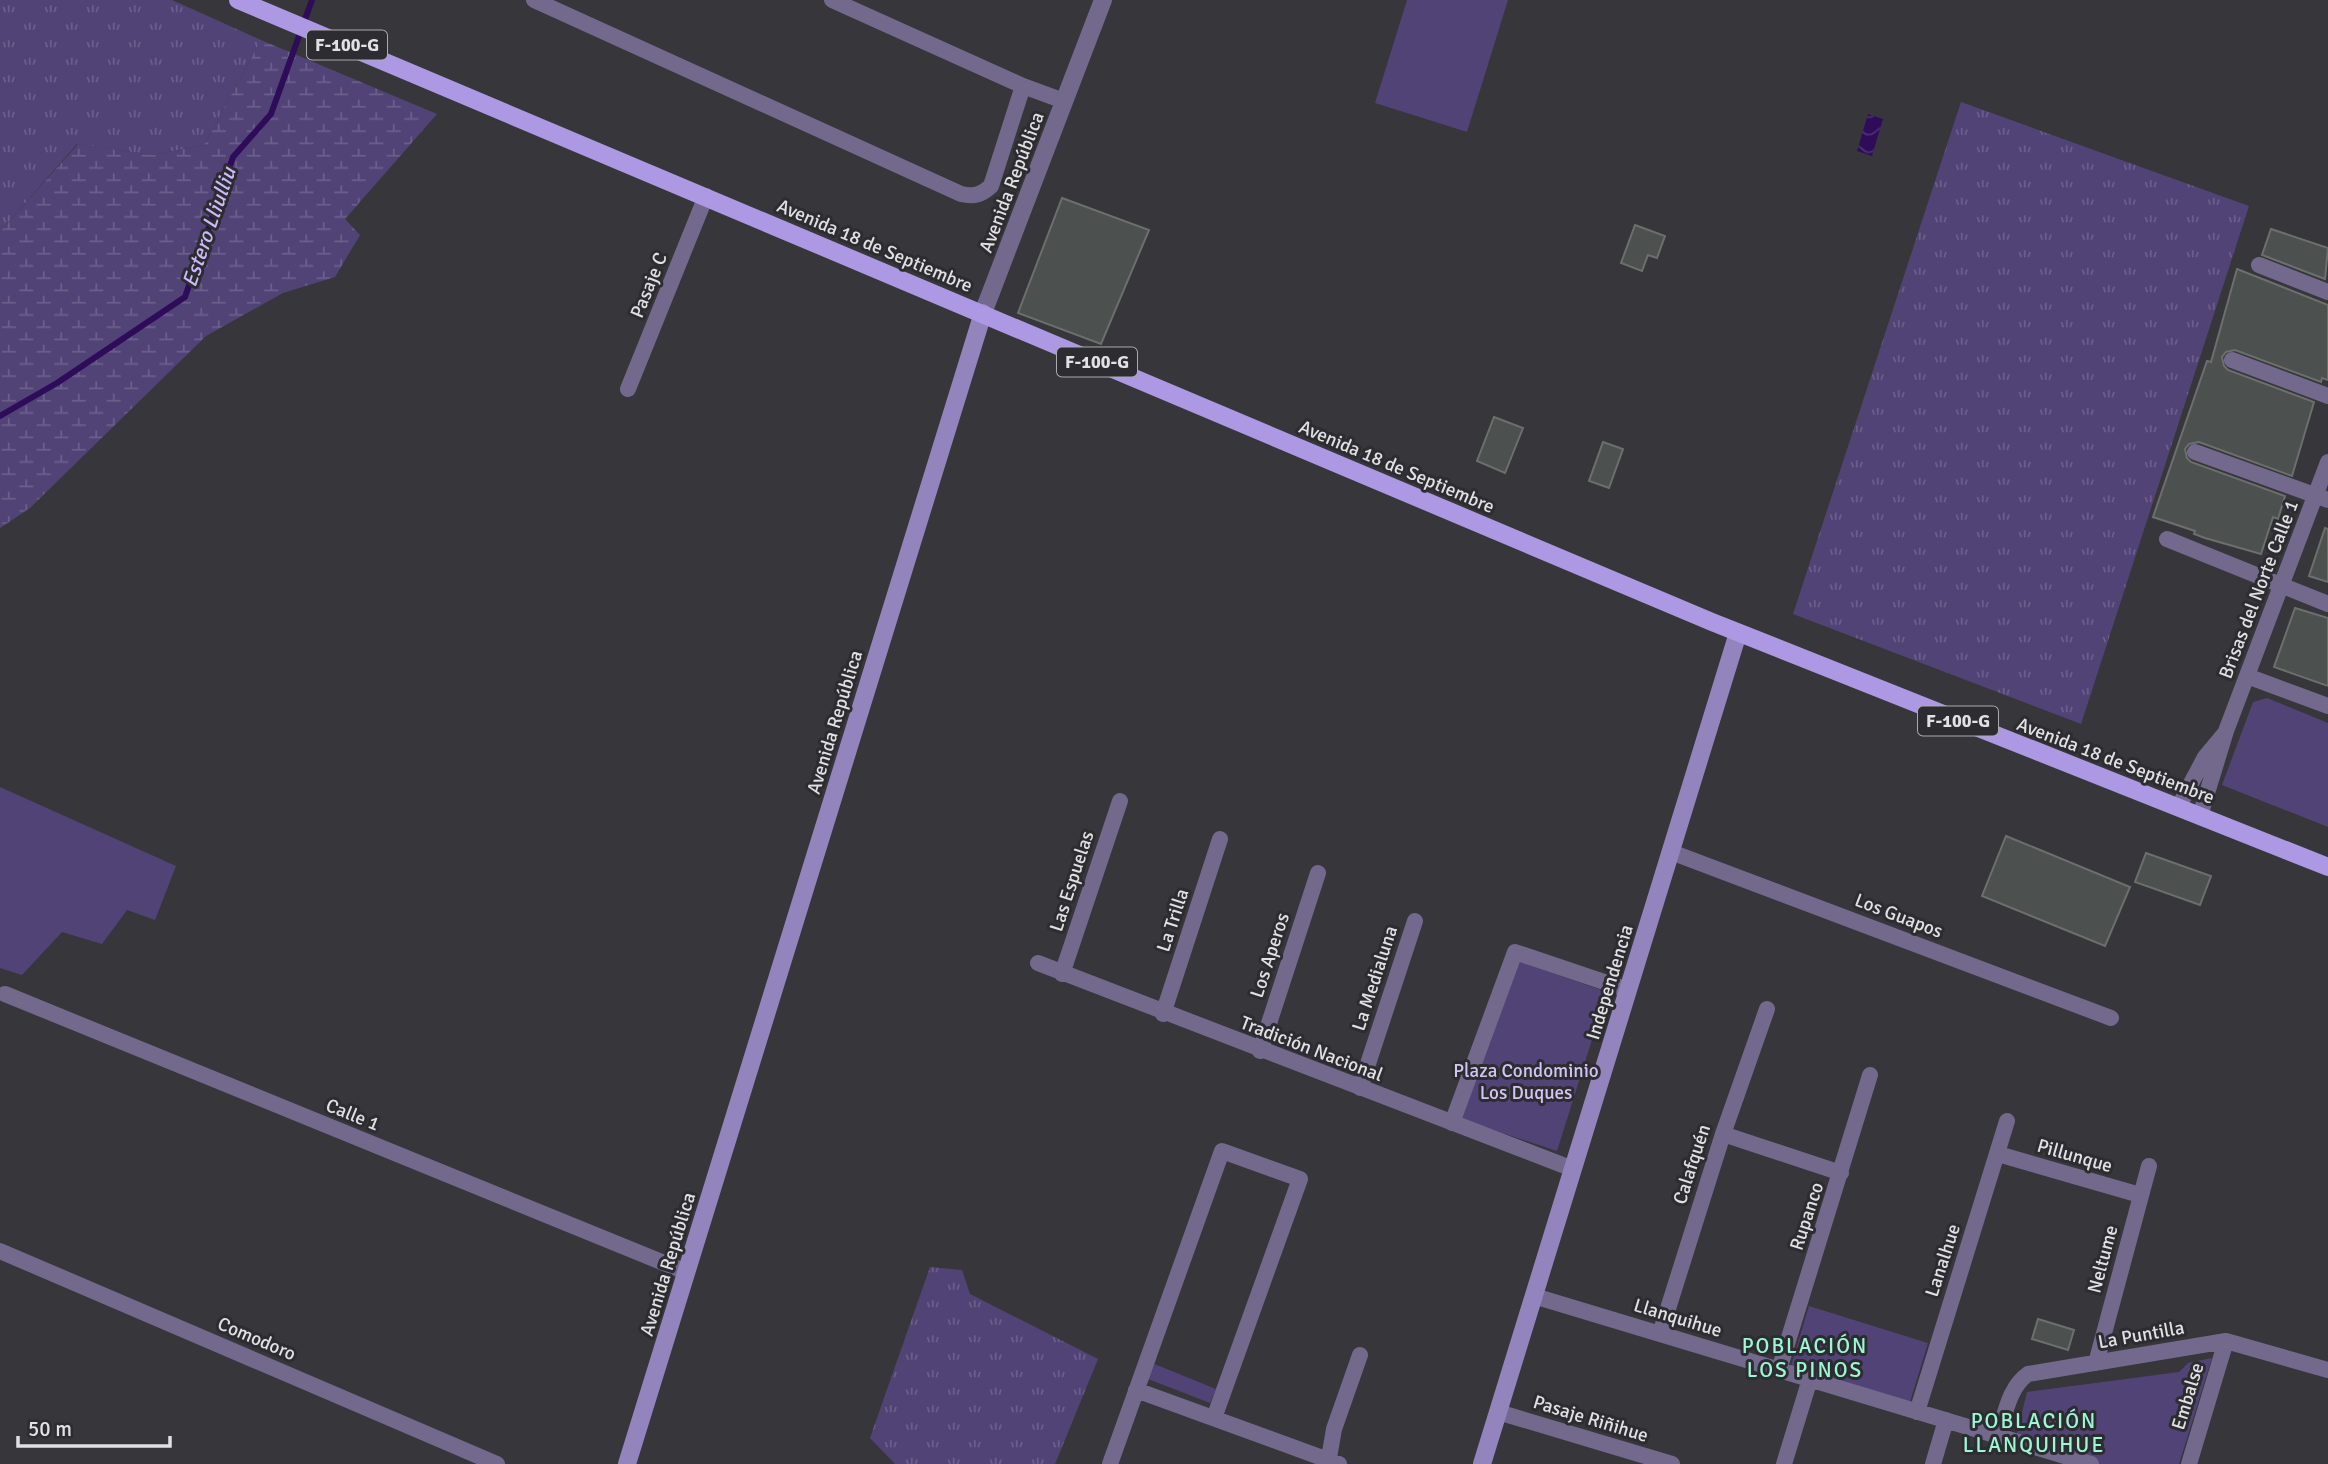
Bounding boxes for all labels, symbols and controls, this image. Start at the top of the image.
road number: F-100-G [307,31,387,60]
street label: Avenida República [974,109,1050,256]
water label: Estero Lliulliu [176,162,242,290]
street label: Avenida 18 de Septiembre [773,194,976,298]
street label: Pasaje C [625,249,673,322]
road number: F-100-G [1057,348,1137,376]
street label: Avenida 18 de Septiembre [1295,415,1498,519]
street label: Brisas del Norte Calle 1 [2214,497,2304,682]
street label: Avenida República [802,648,868,797]
road number: F-100-G [1918,706,1998,736]
street label: Avenida 18 de Septiembre [2013,712,2218,810]
street label: Las Espuelas [1044,828,1099,935]
street label: La Trilla [1151,886,1194,955]
street label: Los Guapos [1851,888,1946,944]
street label: Los Aperos [1245,910,1295,1001]
street label: Independencia [1581,922,1639,1043]
street label: La Medialuna [1347,923,1403,1034]
street label: Tradición Nacional [1237,1011,1386,1087]
park label: Plaza Condominio Los Duques [1453,1059,1599,1105]
street label: Calle 1 [322,1093,383,1136]
street label: Calafquén [1668,1121,1716,1207]
street label: Pillunque [2034,1134,2115,1178]
street label: Rupanco [1785,1179,1829,1253]
street label: Avenida República [635,1190,701,1339]
street label: Lanalhue [1920,1221,1966,1300]
street label: Neltume [2082,1223,2124,1296]
street label: Llanquihue [1631,1293,1725,1343]
street label: Comodoro [214,1312,299,1366]
street label: La Puntilla [2096,1316,2186,1354]
district label: POBLACIÓN LOS PINOS [1742,1333,1868,1383]
street label: Embalse [2166,1360,2210,1433]
street label: Pasaje Riñihue [1530,1390,1651,1448]
scale bar [18,1404,170,1448]
district label: POBLACIÓN LLANQUIHUE [1963,1408,2105,1458]
text: 50 m [28,1416,72,1442]

